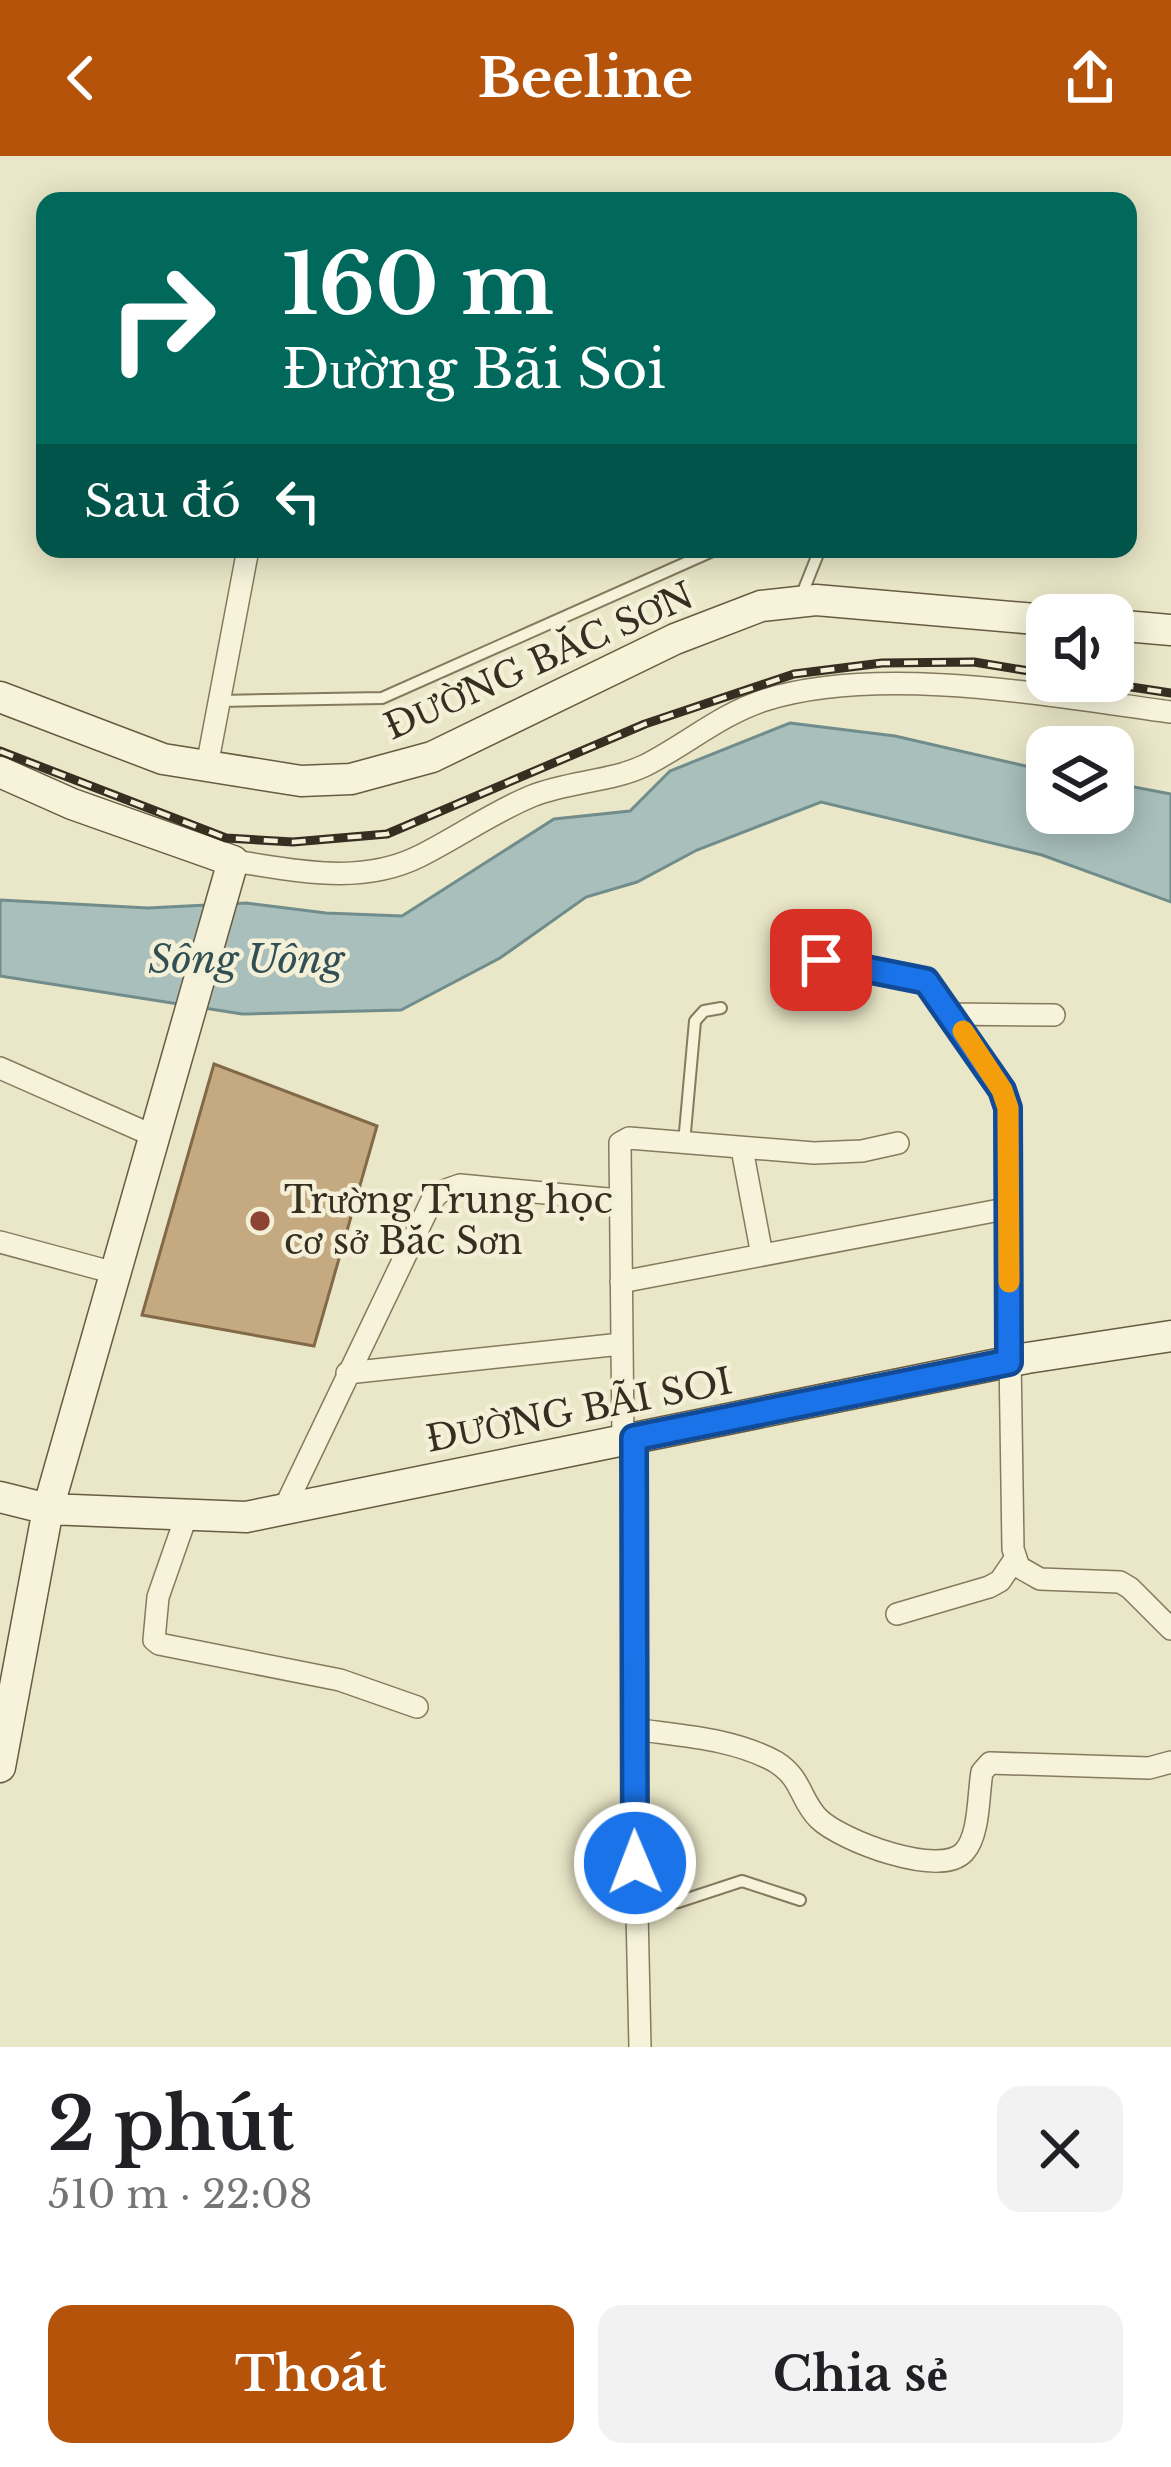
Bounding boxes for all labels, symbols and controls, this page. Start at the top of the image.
icon: back [48,45,114,111]
text: Beeline [478,45,693,112]
icon: share [1057,45,1123,111]
text: 160 m [282,233,554,337]
icon: right [84,240,240,396]
text: Đường Bãi Soi [282,336,666,403]
icon: left [265,468,331,534]
text: Sau đó [84,473,241,529]
street label: ĐƯỜNG BẮC SƠN [377,572,701,749]
map controls [1026,594,1134,834]
button: sound [1026,594,1134,702]
button: layers [1026,726,1134,834]
pin [770,909,872,1011]
icon: arrive [788,927,854,993]
water label: Sông Uông [148,935,346,984]
place label: Trường Trung học cơ sở Bắc Sơn [284,1178,613,1264]
marker: Trường Trung học cơ sở Bắc Sơn [247,1208,273,1234]
street label: ĐƯỜNG BÃI SOI [422,1357,736,1462]
position arrow [572,1800,698,1926]
text: 2 phút [48,2080,294,2169]
button: close [997,2086,1123,2212]
text: 510 m · 22:08 [48,2170,313,2219]
button: Thoát [48,2305,574,2443]
button: Chia sẻ [598,2305,1123,2443]

